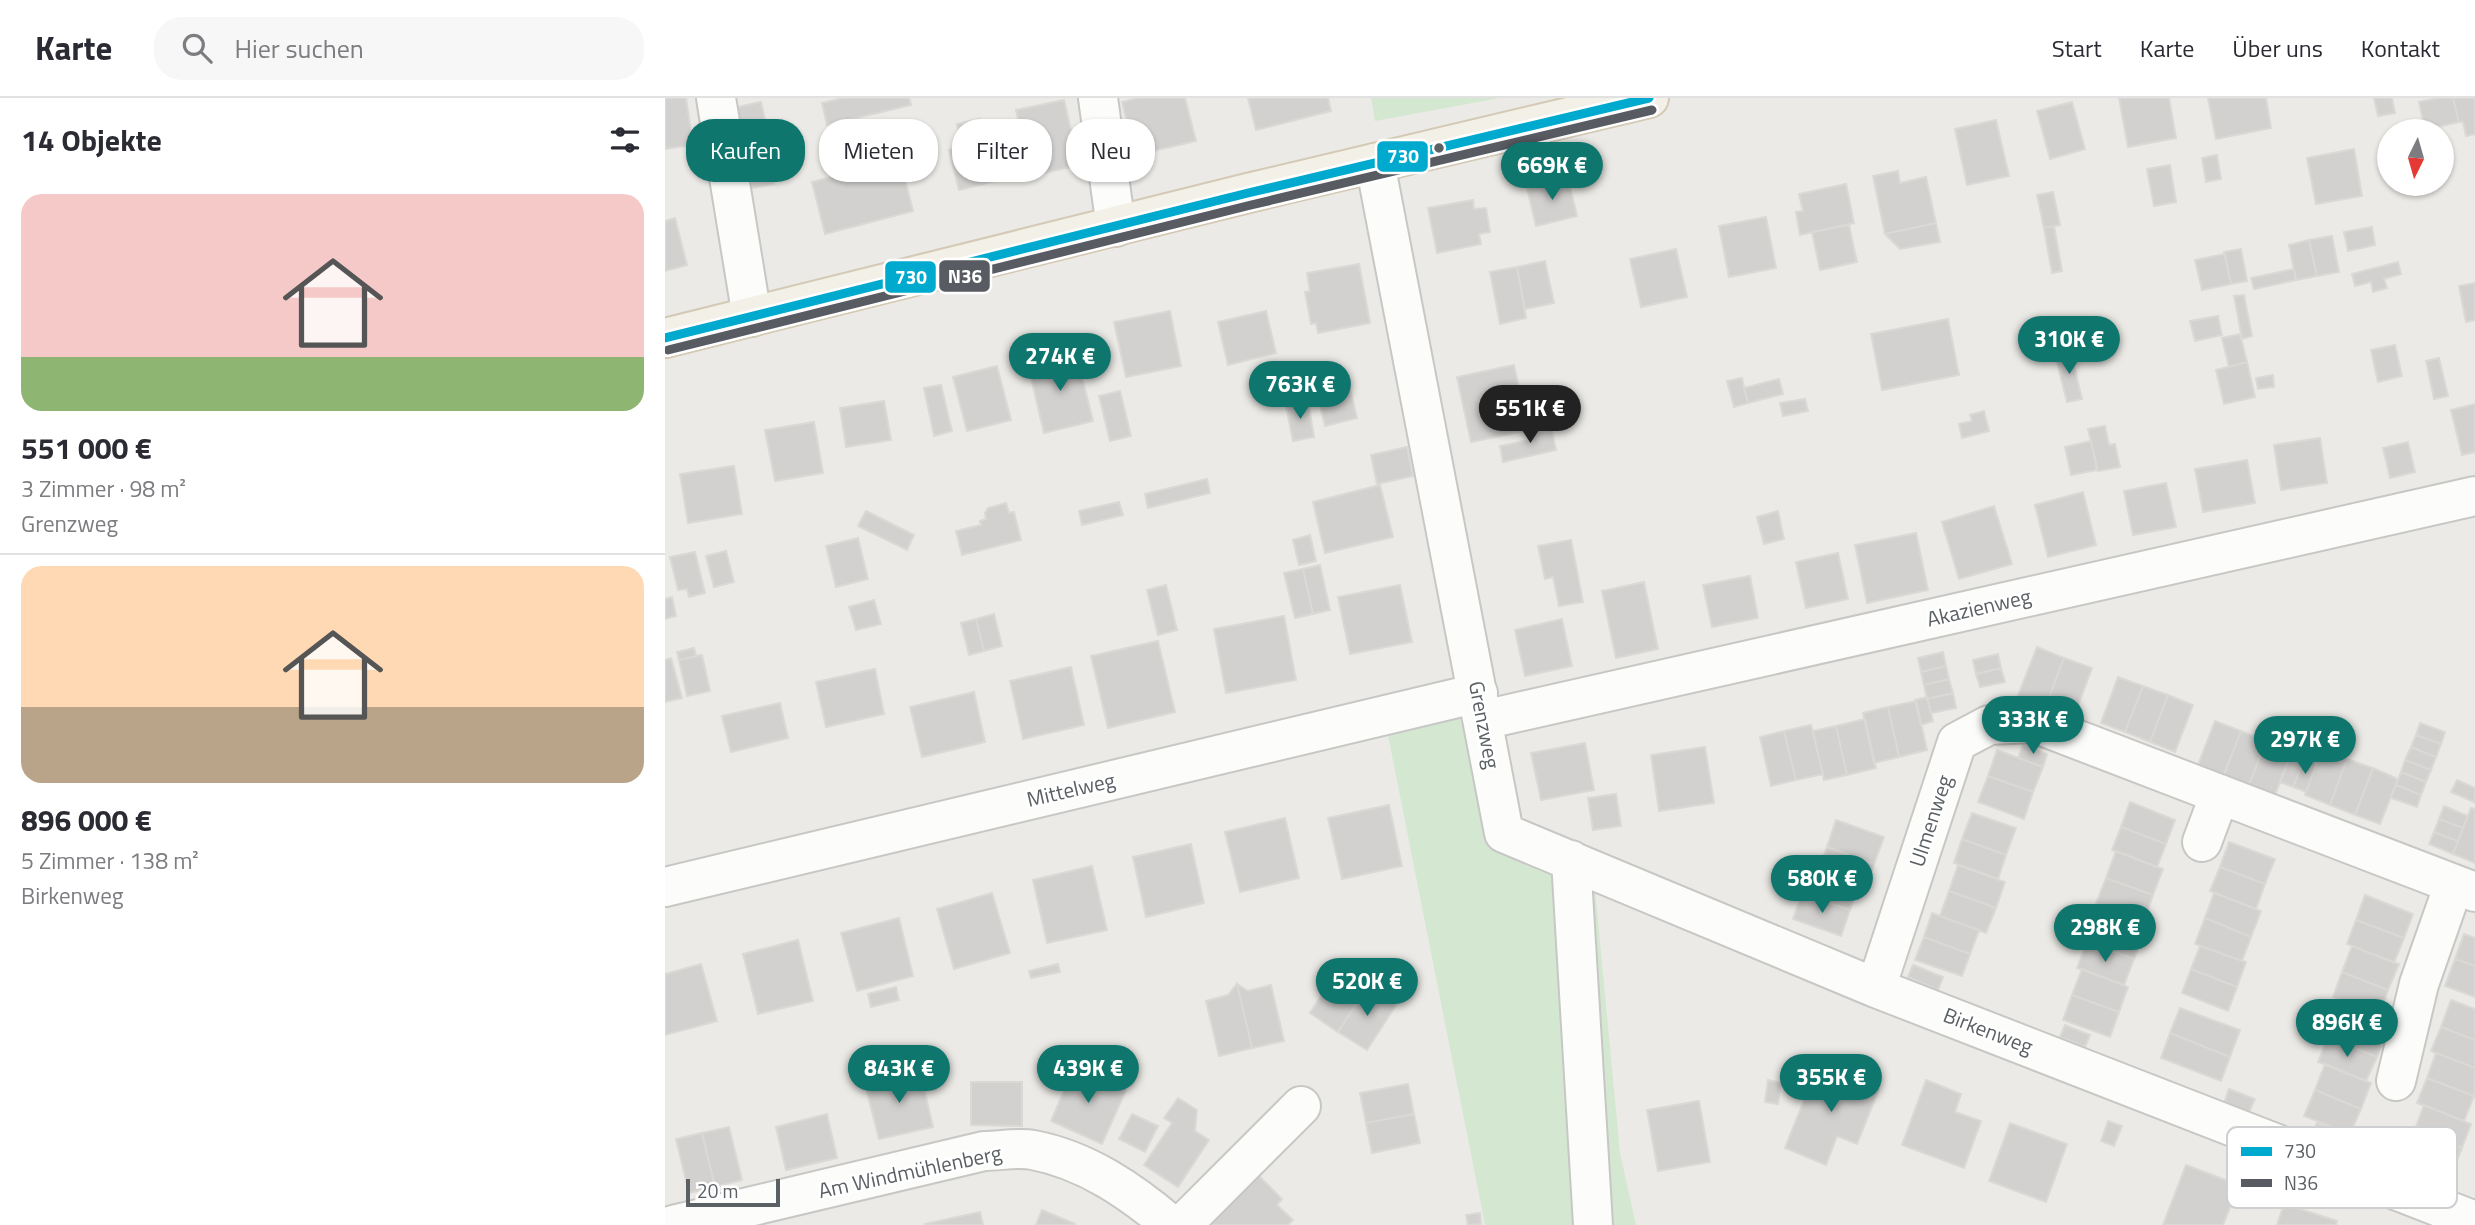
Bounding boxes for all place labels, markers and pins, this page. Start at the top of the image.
unlabelled marker [1432,141,1446,155]
pin: 669K € [1495,142,1609,202]
pin: 310K € [2012,316,2126,376]
pin: 274K € [1003,334,1117,393]
pin: 763K € [1243,362,1357,421]
pin: 551K € [1473,386,1587,445]
pin: 333K € [1976,696,2090,756]
pin: 297K € [2248,716,2362,776]
pin: 580K € [1765,856,1879,915]
pin: 298K € [2048,904,2162,964]
pin: 520K € [1310,958,1424,1018]
pin: 896K € [2290,1000,2404,1059]
pin: 843K € [842,1046,956,1105]
pin: 439K € [1031,1046,1145,1105]
pin: 355K € [1774,1054,1888,1114]

